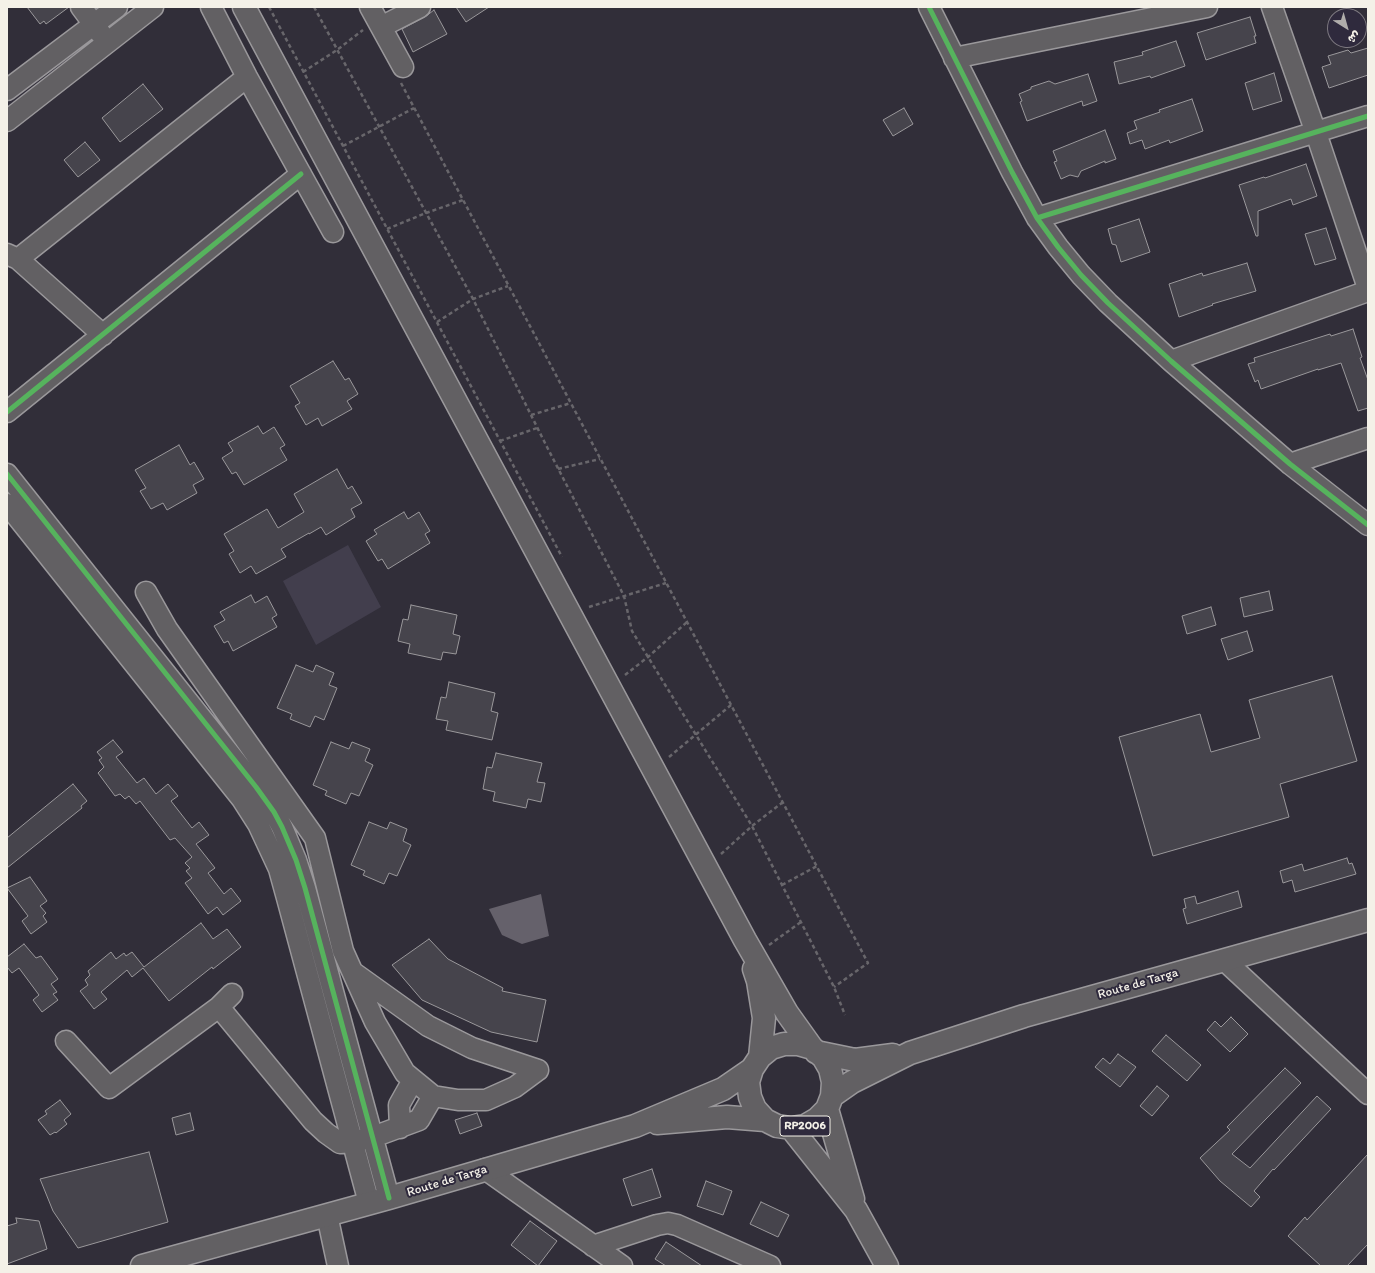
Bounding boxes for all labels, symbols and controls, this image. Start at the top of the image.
north arrow [1327,8,1367,48]
text: ش [1345,28,1363,46]
street label: Route de Targa [1096,965,1180,1003]
road number: RP2006 [780,1116,830,1136]
street label: Route de Targa [405,1161,489,1201]

